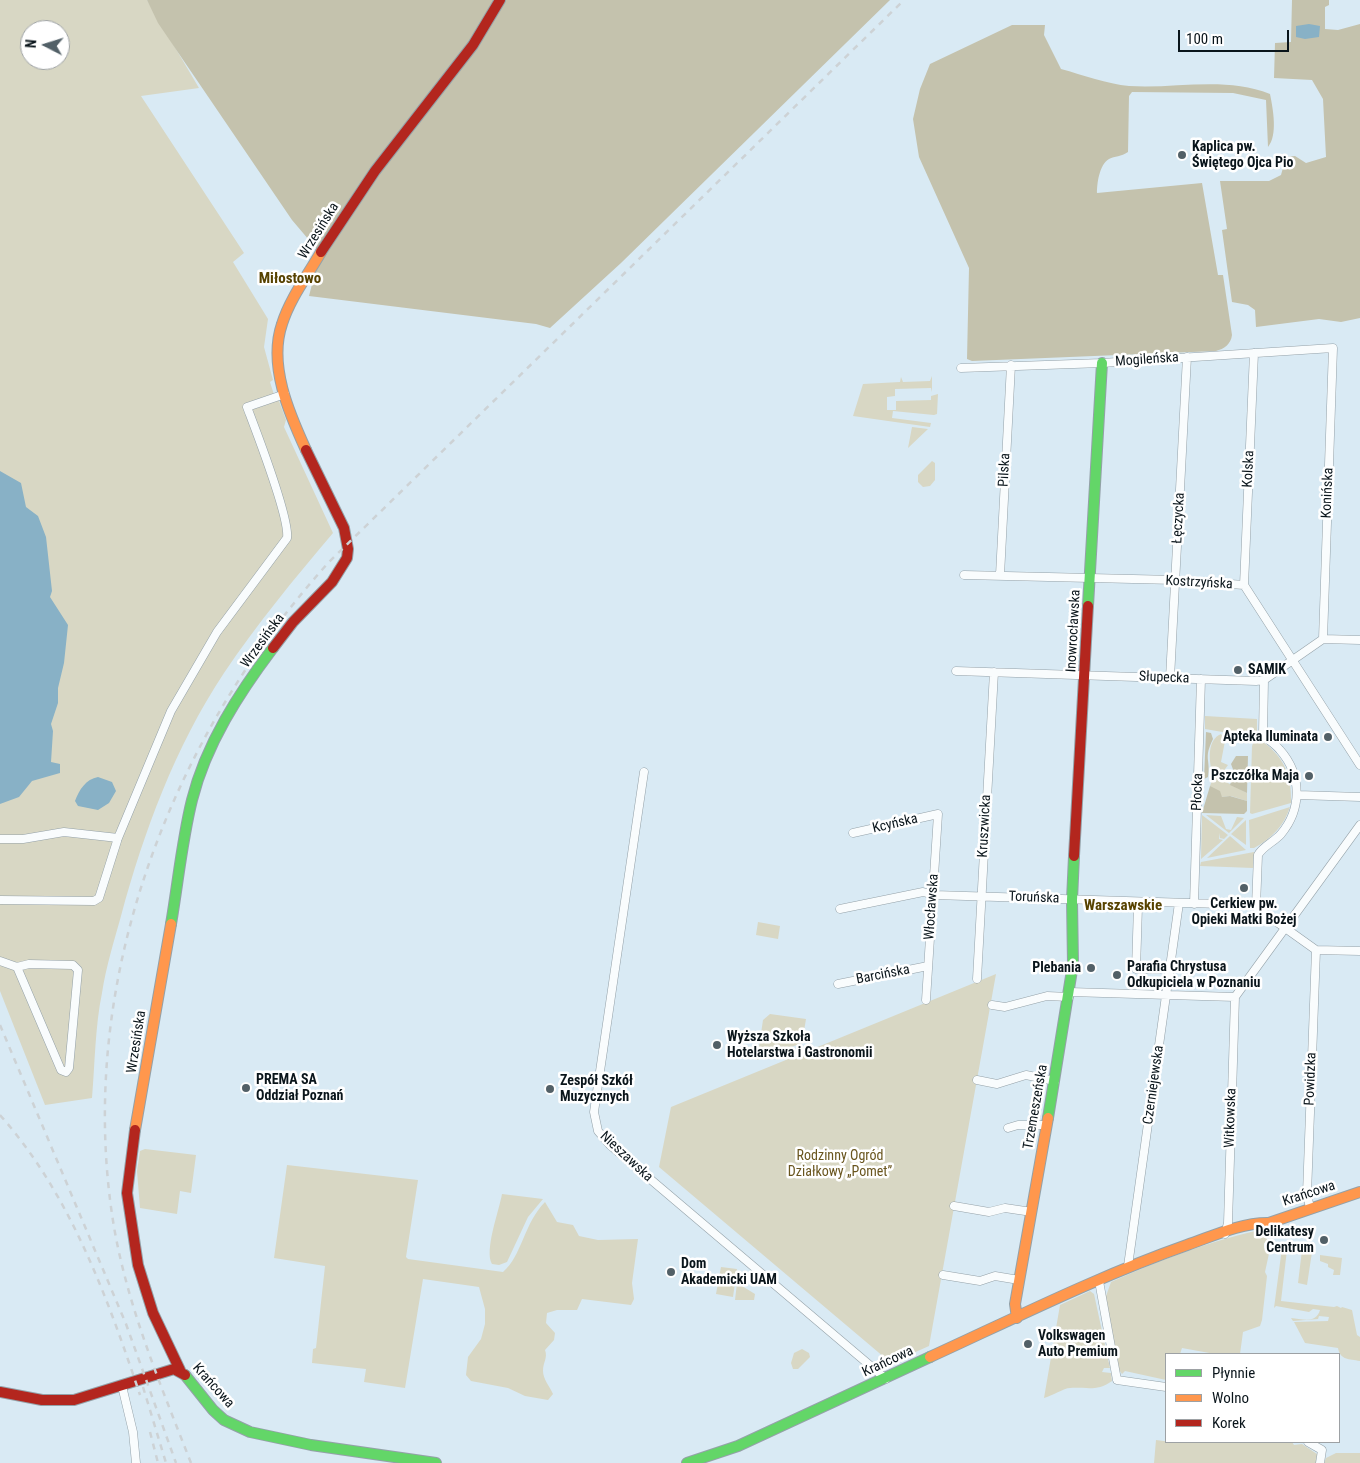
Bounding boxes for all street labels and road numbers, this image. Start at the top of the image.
street label: Wrzesińska [295,200,343,262]
street label: Mogileńska [1115,349,1179,371]
street label: Kolska [1240,450,1258,488]
street label: Pilska [996,453,1014,487]
street label: Konińska [1319,467,1337,519]
street label: Łęczycka [1169,492,1189,544]
street label: Kostrzyńska [1165,573,1233,593]
street label: Inowrocławska [1063,589,1085,673]
street label: Wrzesińska [238,611,288,671]
street label: Słupecka [1138,669,1190,687]
street label: Płocka [1189,773,1207,811]
street label: Kruszwicka [975,794,995,858]
street label: Kcyńska [871,811,919,837]
street label: Włocławska [921,873,943,941]
street label: Toruńska [1008,889,1060,907]
street label: Barcińska [855,962,911,988]
street label: Wrzesińska [124,1009,150,1075]
street label: Czerniejewska [1140,1044,1168,1126]
street label: Powidzka [1302,1052,1320,1106]
street label: Trzemeszeńska [1020,1063,1052,1151]
street label: Witkowska [1222,1088,1240,1148]
street label: Nieszawska [596,1128,656,1186]
street label: Krańcowa [1281,1178,1337,1210]
street label: Krańcowa [860,1343,916,1381]
street label: Krańcowa [189,1360,237,1412]

